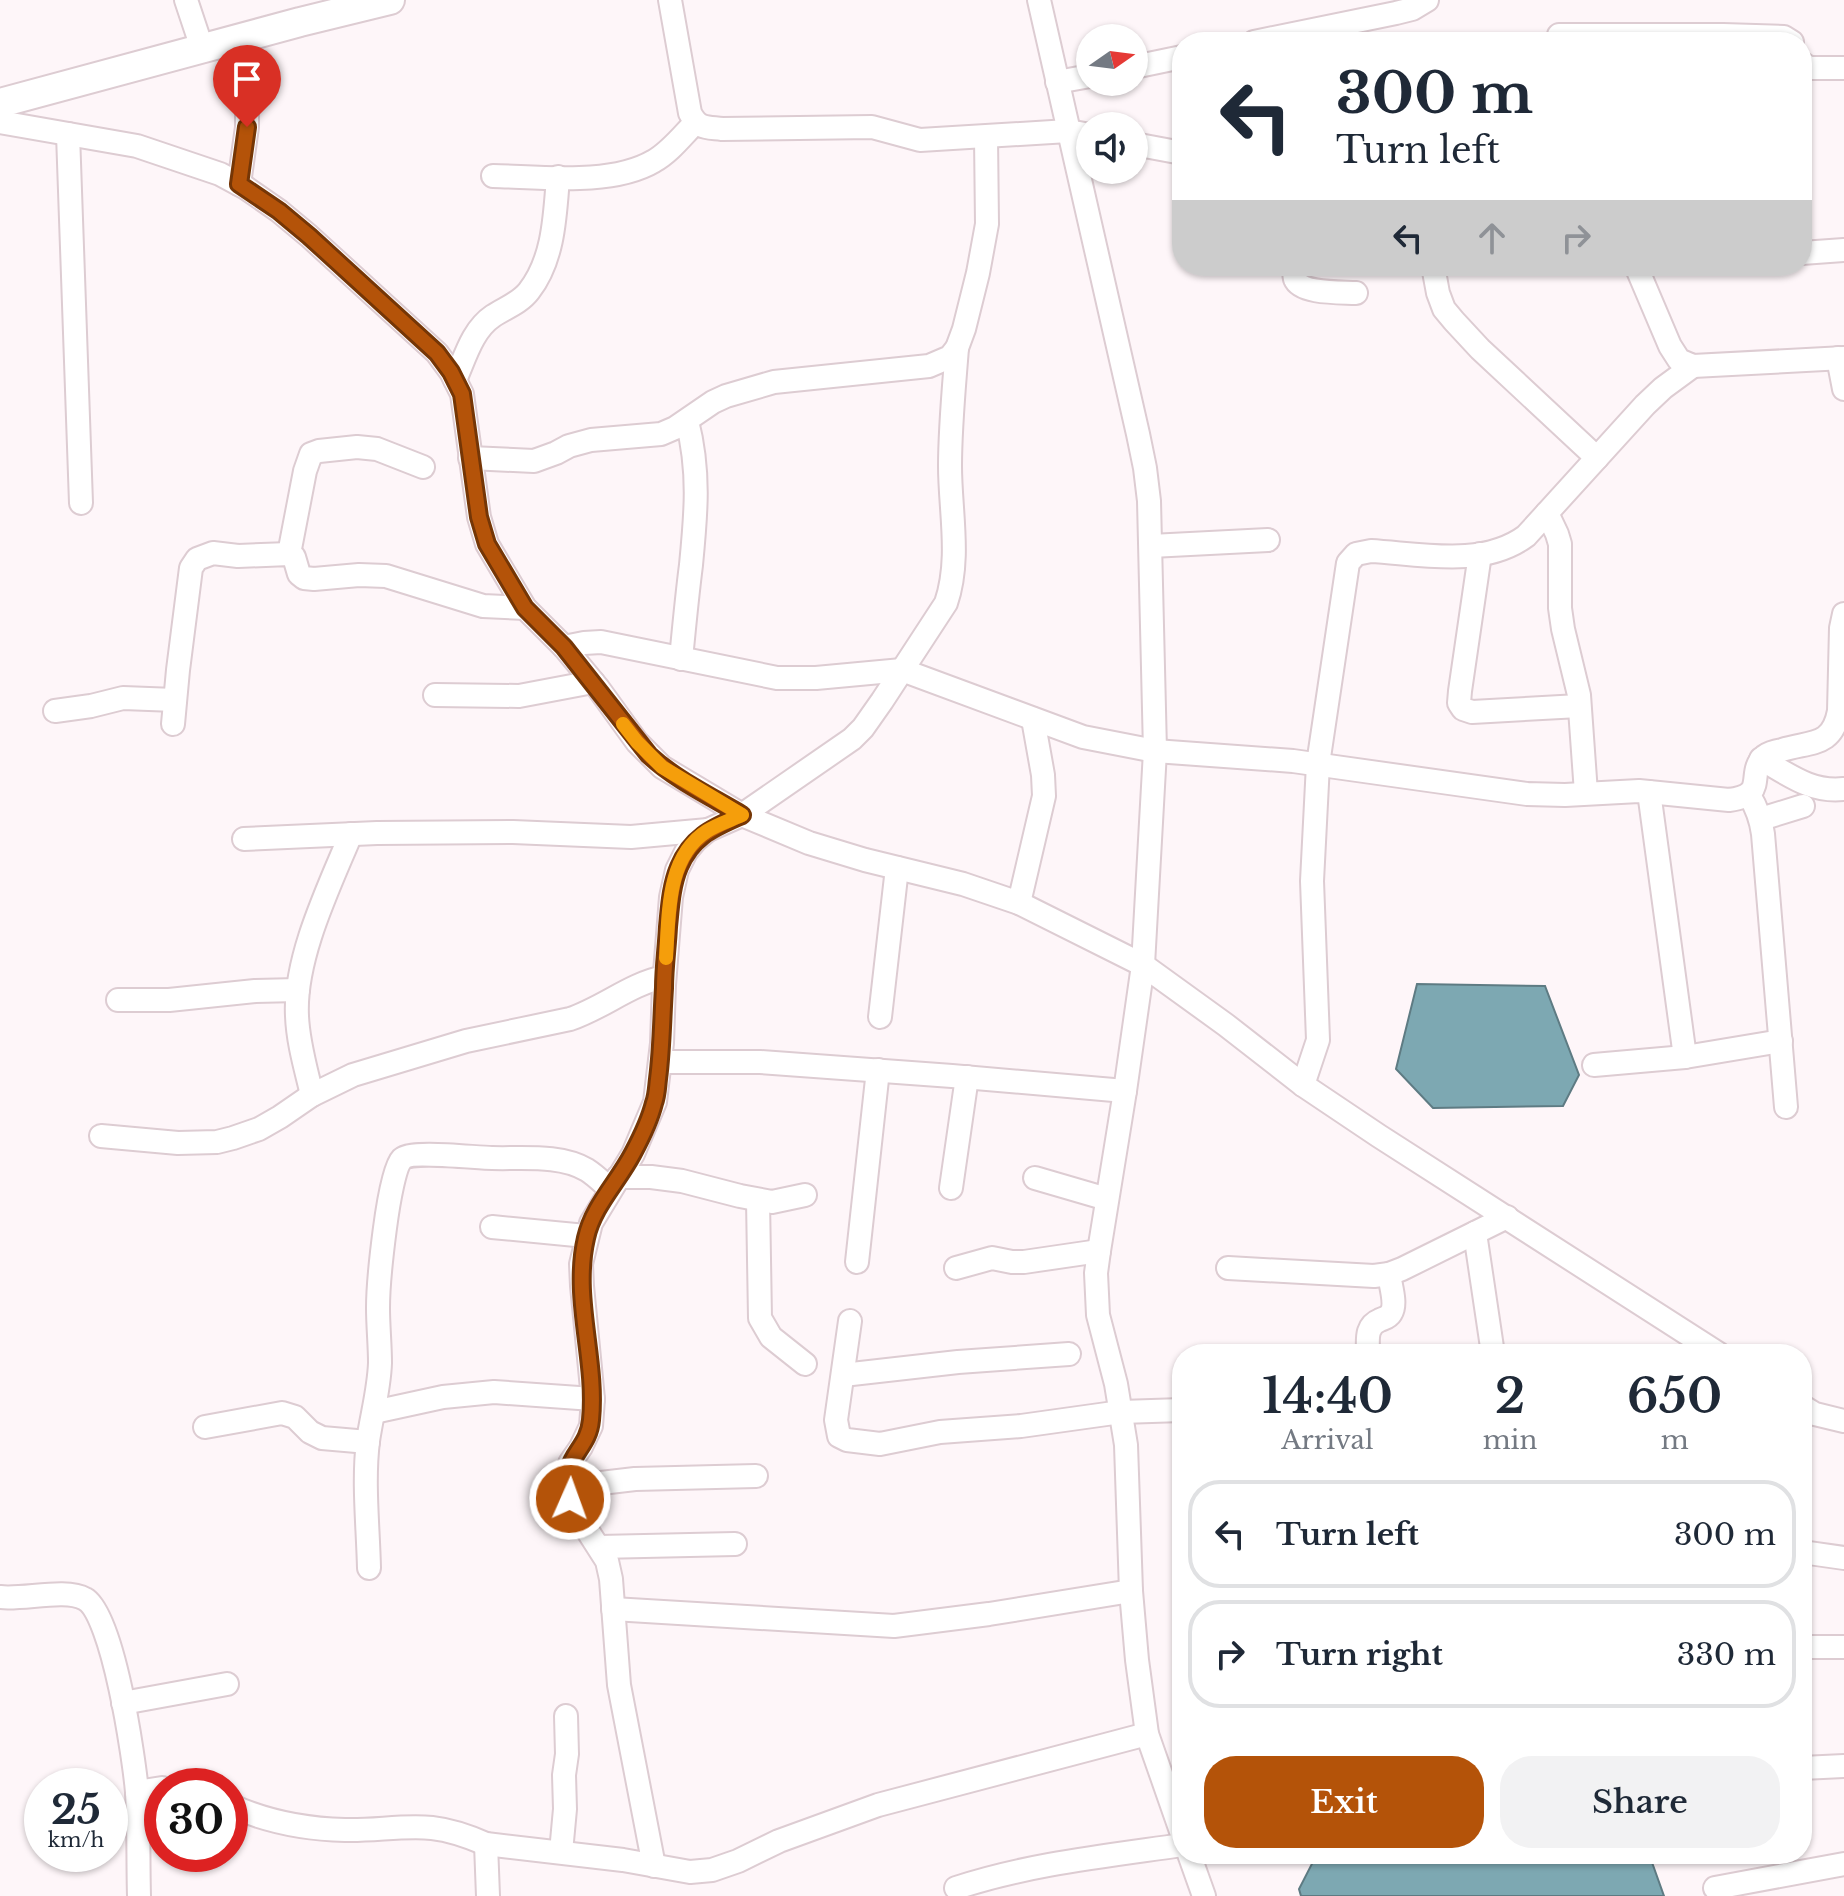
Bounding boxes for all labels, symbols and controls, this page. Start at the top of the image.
north arrow [1076,24,1148,96]
map controls [1076,24,1148,184]
pin [213,45,281,127]
icon: arrive [225,57,269,101]
text: 300 m [1336,59,1533,128]
icon: left [1204,64,1308,168]
button: sound [1076,112,1148,184]
text: Turn left [1336,128,1500,173]
icon: left [1386,216,1430,260]
icon: ahead [1470,216,1514,260]
icon: right [1554,216,1598,260]
text: 14:40 [1262,1366,1393,1426]
text: 2 [1495,1366,1525,1426]
text: 650 [1627,1366,1722,1426]
text: Arrival [1281,1424,1373,1456]
text: min [1483,1424,1537,1456]
text: m [1661,1424,1689,1456]
position arrow [528,1457,612,1541]
icon: left [1208,1512,1252,1556]
text: Turn left [1276,1516,1419,1553]
text: 300 m [1674,1516,1776,1553]
icon: right [1208,1632,1252,1676]
text: Turn right [1276,1636,1443,1673]
text: 330 m [1677,1636,1776,1673]
button: Exit [1204,1756,1484,1848]
button: Share [1500,1756,1780,1848]
speed limit sign: 30 [144,1768,248,1872]
text: 25 [51,1785,101,1835]
text: km/h [48,1828,104,1852]

